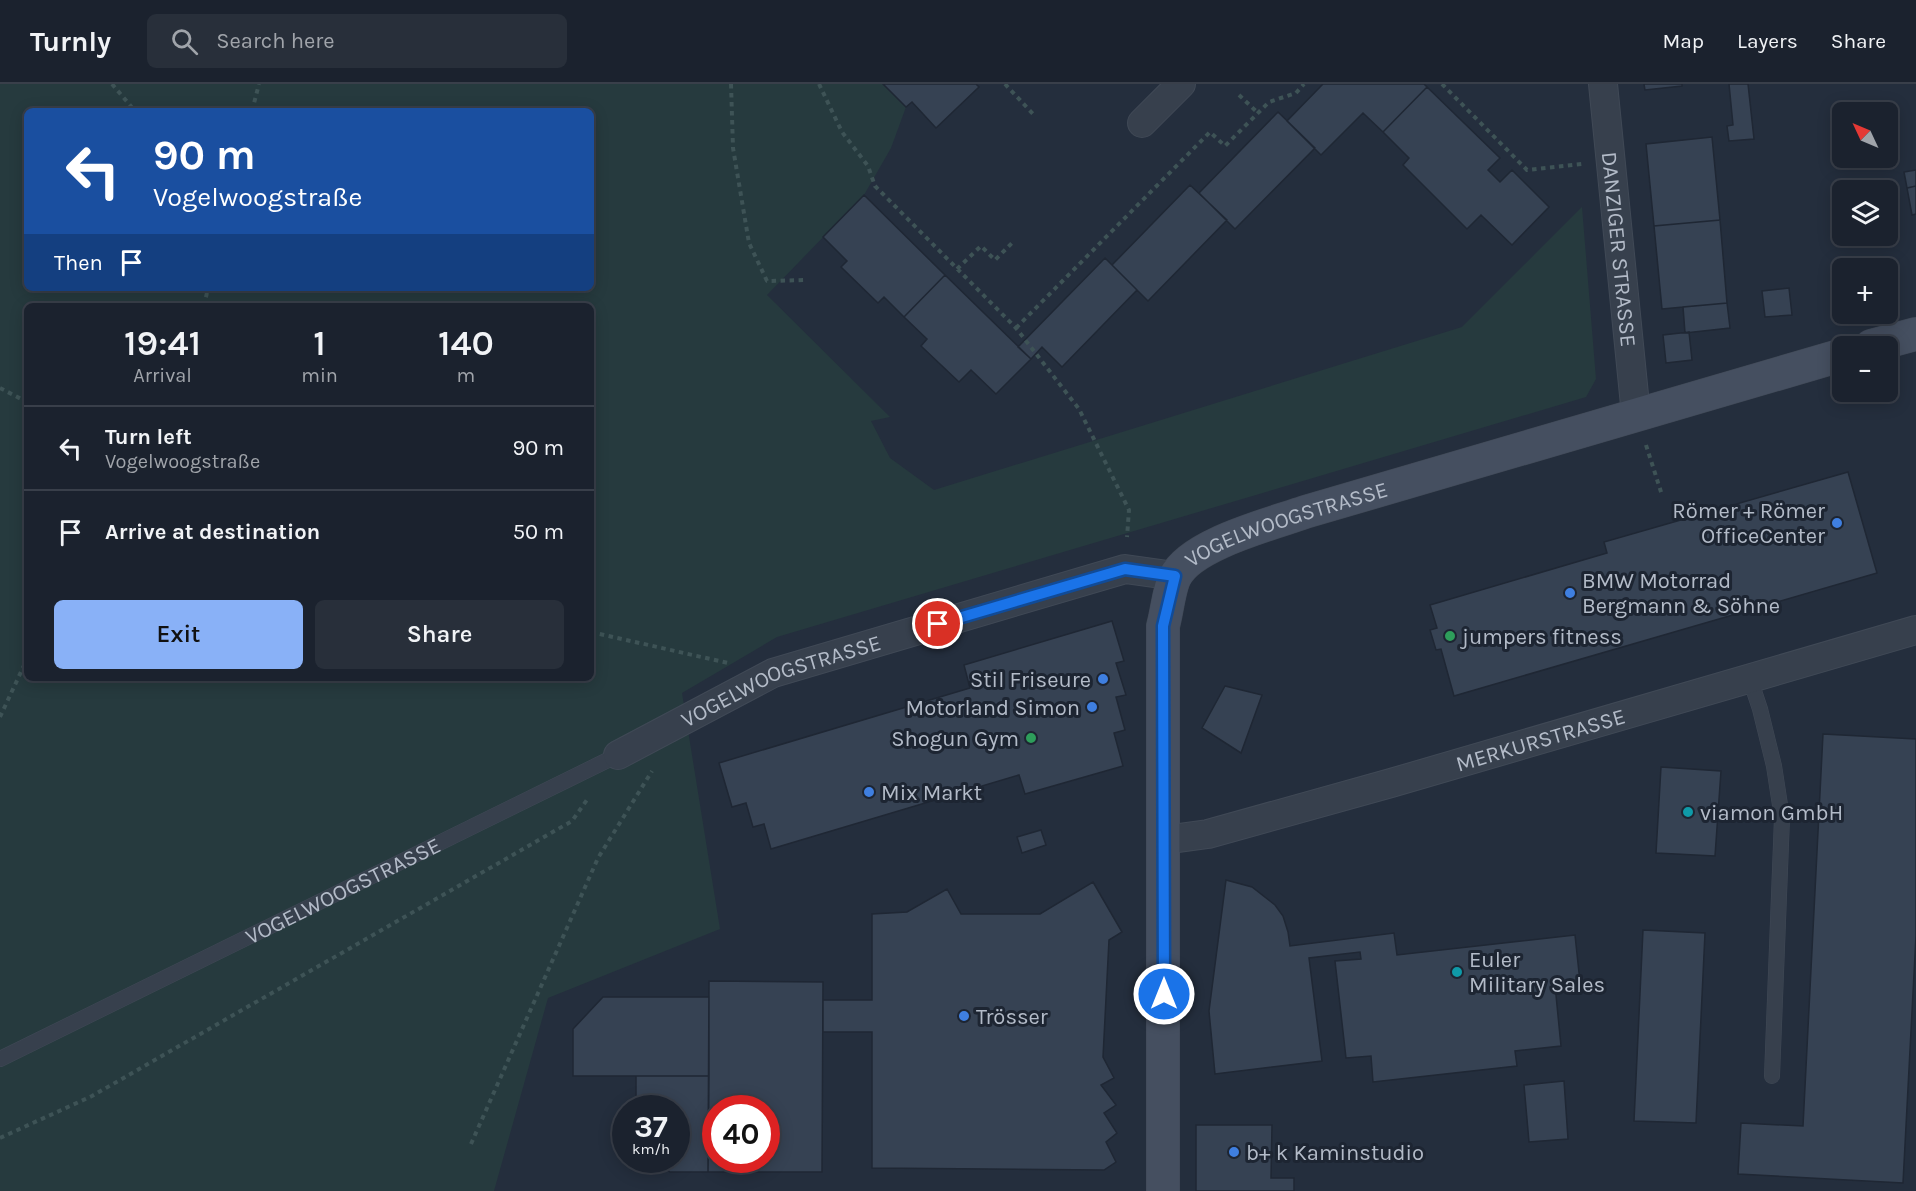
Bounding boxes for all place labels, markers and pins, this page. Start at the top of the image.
place label: Römer + Römer OfficeCenter [1672,498,1825,549]
marker: Römer + Römer OfficeCenter [1830,516,1844,530]
place label: BMW Motorrad Bergmann & Söhne [1582,568,1780,619]
marker: BMW Motorrad Bergmann & Söhne [1563,586,1577,600]
pin [912,598,963,649]
place label: jumpers fitness [1460,624,1622,650]
marker: jumpers fitness [1443,629,1457,643]
place label: Stil Friseure [970,667,1091,693]
marker: Stil Friseure [1096,672,1110,686]
place label: Motorland Simon [906,695,1080,721]
marker: Motorland Simon [1085,700,1099,714]
place label: Shogun Gym [891,726,1019,752]
marker: Shogun Gym [1024,731,1038,745]
place label: Mix Markt [881,780,982,806]
marker: Mix Markt [862,785,876,799]
place label: viamon GmbH [1700,800,1843,826]
marker: viamon GmbH [1681,805,1695,819]
place label: Euler Military Sales [1469,947,1605,998]
marker: Euler Military Sales [1450,965,1464,979]
place label: Trösser [976,1004,1048,1030]
marker: Trösser [957,1009,971,1023]
place label: b+ k Kaminstudio [1246,1140,1424,1166]
marker: b+ k Kaminstudio [1227,1145,1241,1159]

